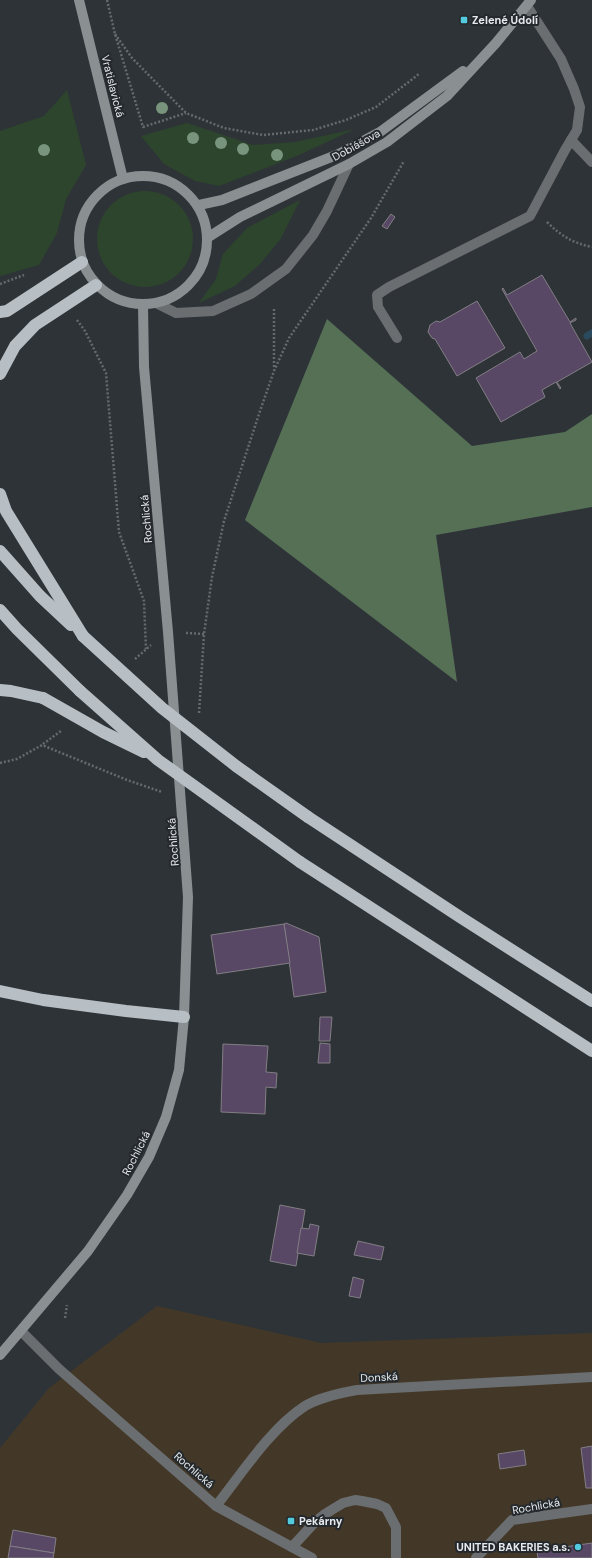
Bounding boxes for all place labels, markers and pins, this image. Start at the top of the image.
place label: Zelené Údolí [472,13,538,27]
marker: Zelené Údolí [459,15,469,25]
place label: Pekárny [299,1514,343,1528]
marker: Pekárny [286,1516,296,1526]
place label: UNITED BAKERIES a.s. [456,1540,570,1554]
marker: UNITED BAKERIES a.s. [573,1542,583,1552]

